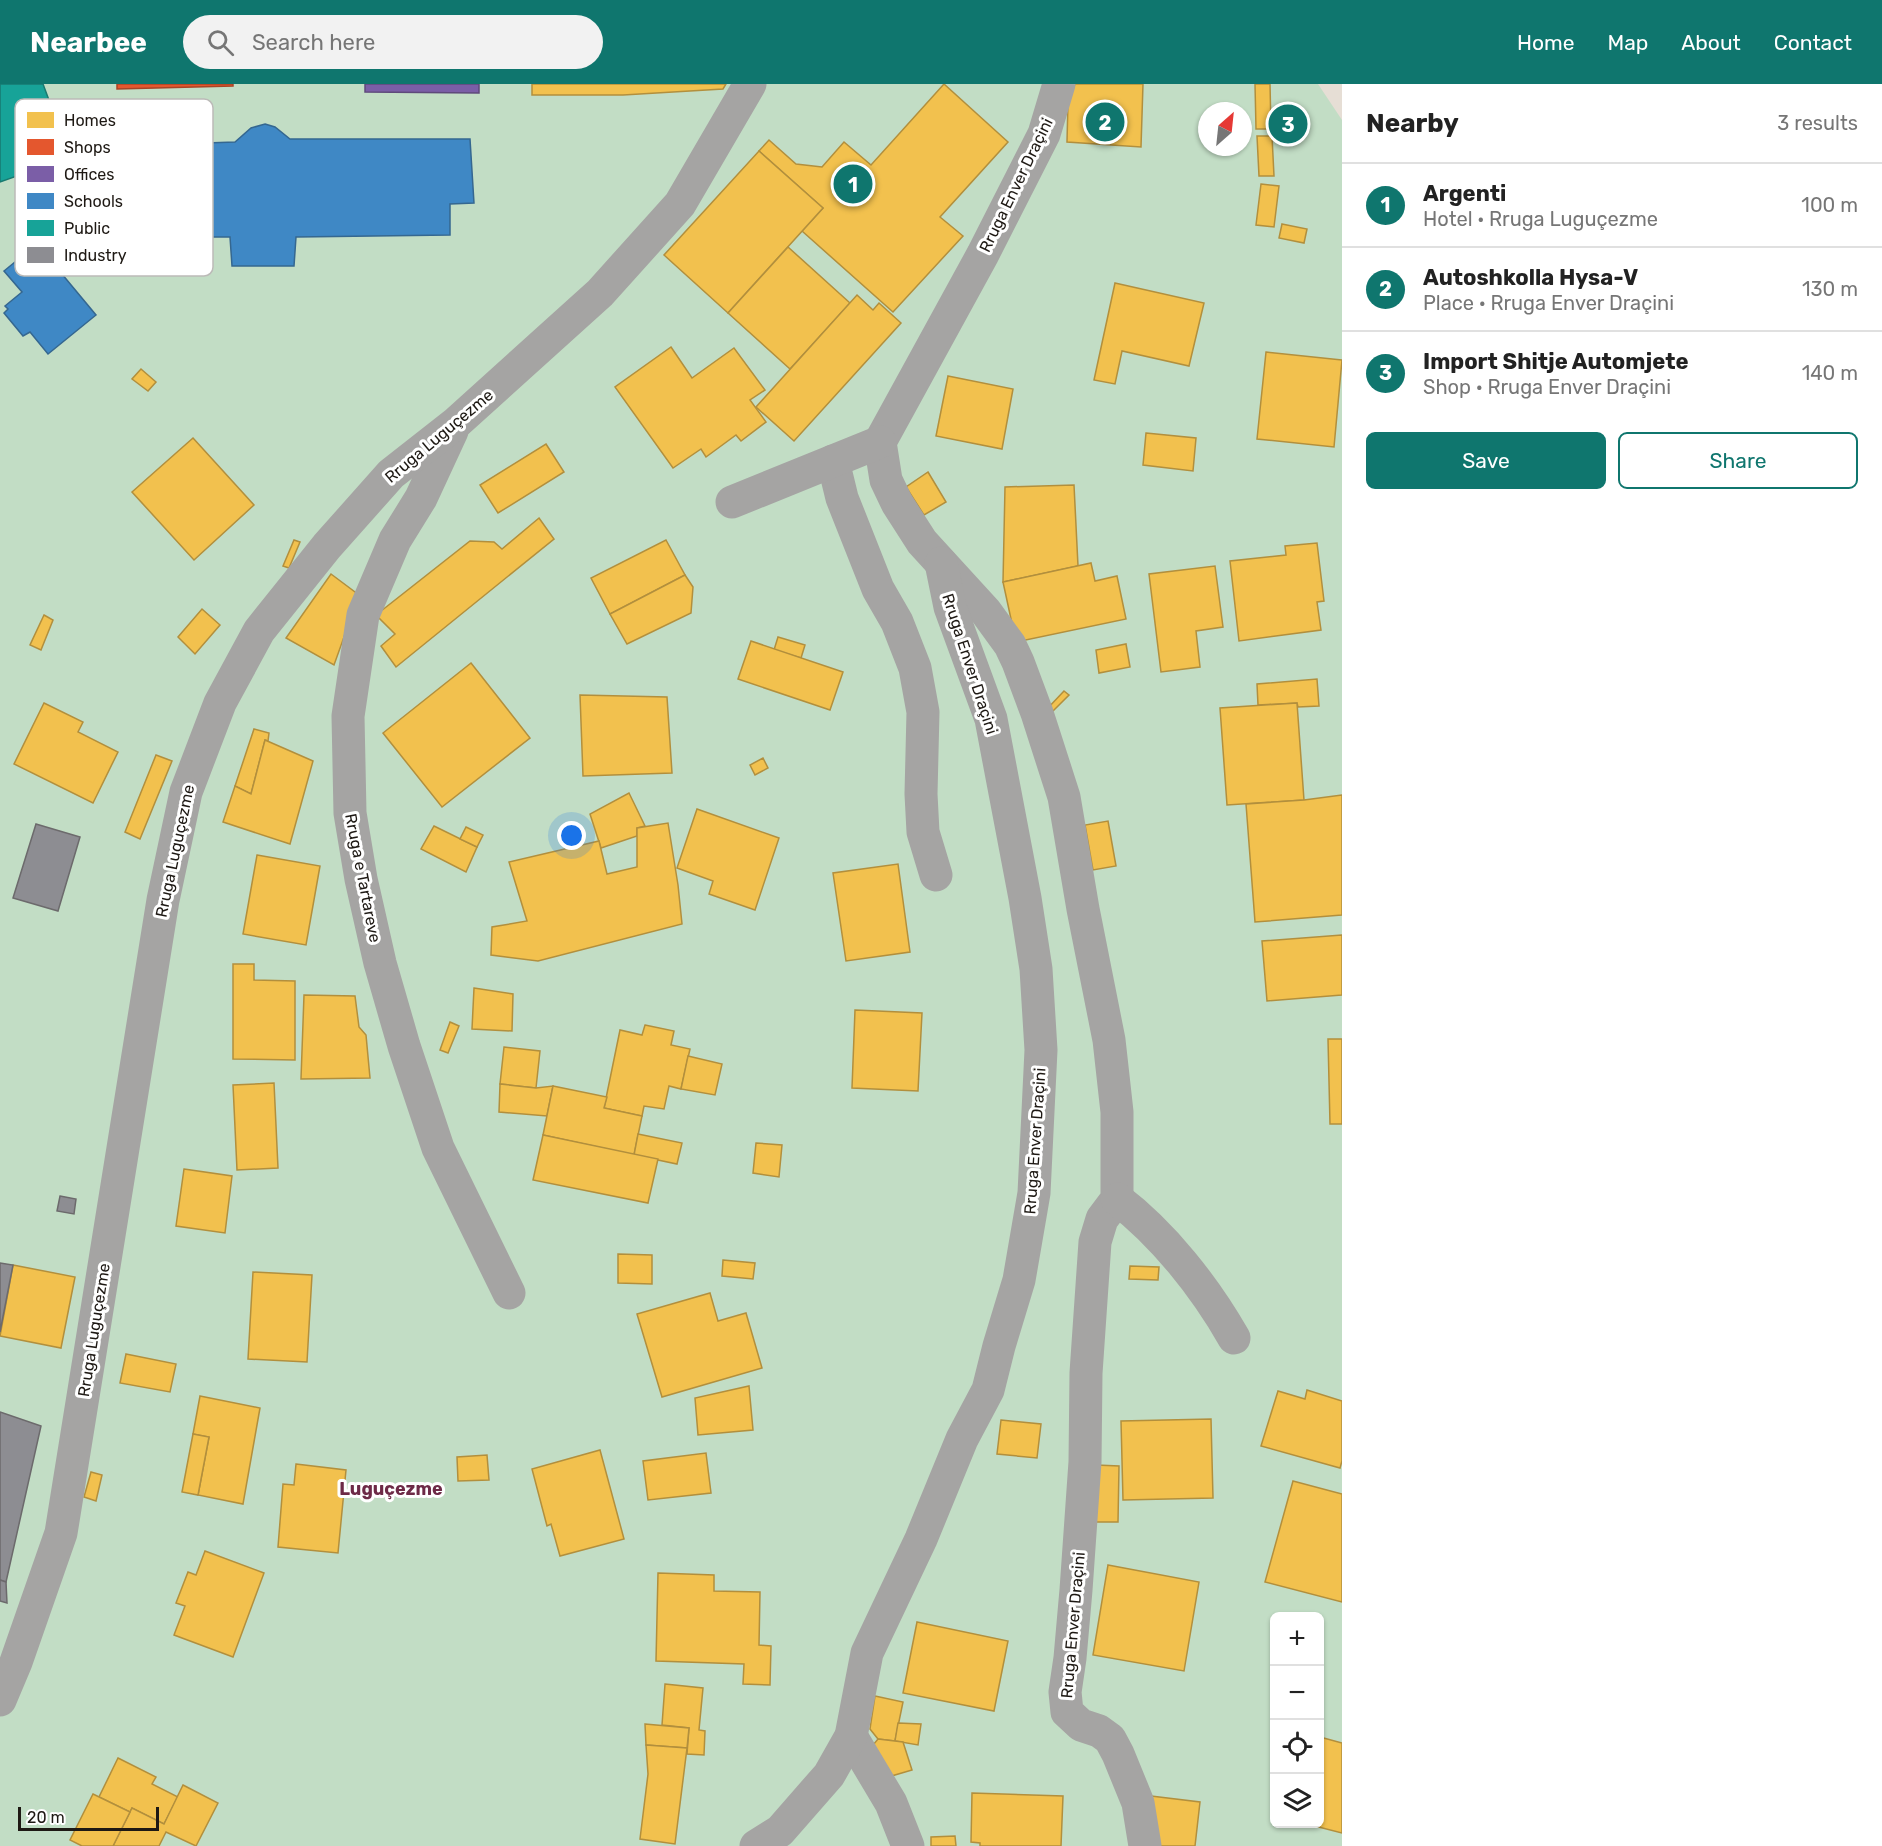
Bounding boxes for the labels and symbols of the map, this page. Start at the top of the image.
legend [15,99,213,276]
pin: 2 [1086,99,1124,144]
north arrow [1198,102,1252,156]
pin: 3 [1268,102,1308,147]
text: Homes [64,111,116,130]
street label: Rruga Enver Draçini [975,115,1057,255]
text: Shops [64,138,111,157]
pin: 1 [834,162,872,206]
text: Offices [64,165,114,184]
text: Schools [64,192,123,211]
text: Public [64,219,110,238]
text: Industry [64,246,127,265]
street label: Rruga Luguçezme [381,385,497,487]
street label: Rruga Enver Draçini [938,591,1002,737]
street label: Rruga Luguçezme [152,783,198,919]
street label: Rruga e Tartareve [341,812,385,944]
your location [557,821,586,850]
street label: Rruga Enver Draçini [1020,1067,1050,1215]
street label: Rruga Luguçezme [74,1262,114,1398]
district label: Luguçezme [339,1478,443,1500]
street label: Rruga Enver Draçini [1057,1551,1089,1699]
scale bar [18,1804,159,1832]

